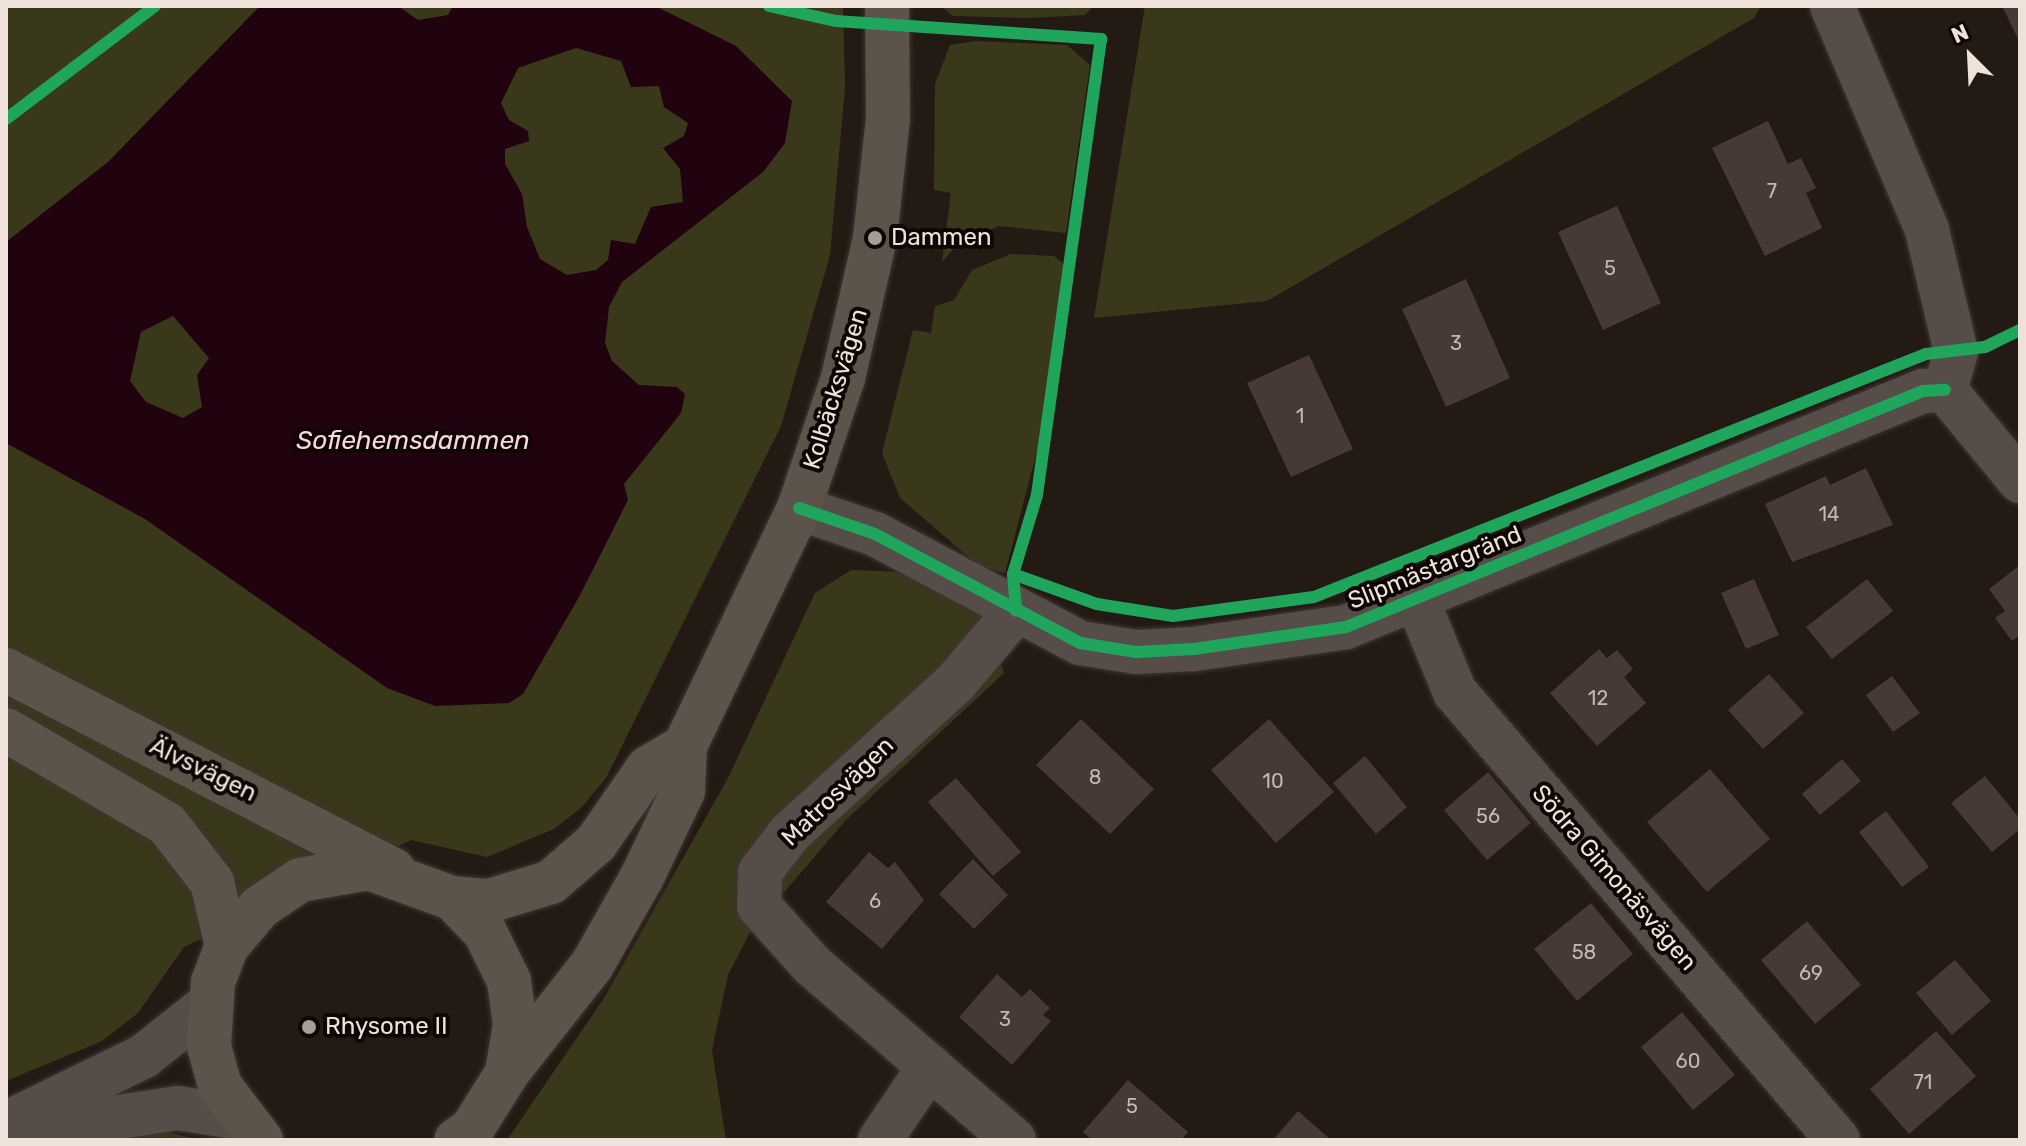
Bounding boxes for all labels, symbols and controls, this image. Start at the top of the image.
north arrow [1930,16,2010,96]
text: N [1947,18,1973,49]
house number: 7 [1767,179,1777,203]
place label: Dammen [891,224,991,252]
marker: Dammen [866,229,884,247]
house number: 5 [1604,256,1616,280]
street label: Kolbäcksvägen [798,305,874,473]
house number: 3 [1450,331,1462,355]
house number: 1 [1296,404,1304,428]
water label: Sofiehemsdammen [296,425,530,457]
house number: 14 [1819,502,1839,526]
street label: Slipmästargränd [1344,520,1526,616]
house number: 12 [1588,686,1608,710]
street label: Matrosvägen [776,731,900,853]
street label: Älvsvägen [145,732,261,808]
house number: 8 [1089,765,1101,789]
house number: 10 [1262,769,1284,793]
street label: Södra Gimonäsvägen [1526,779,1702,977]
house number: 56 [1476,804,1500,828]
house number: 6 [869,889,881,913]
house number: 58 [1572,940,1596,964]
house number: 69 [1799,961,1823,985]
house number: 3 [999,1007,1011,1031]
place label: Rhysome II [325,1013,448,1041]
marker: Rhysome II [300,1018,318,1036]
house number: 60 [1676,1049,1700,1073]
house number: 71 [1914,1070,1932,1094]
house number: 5 [1126,1094,1138,1118]

